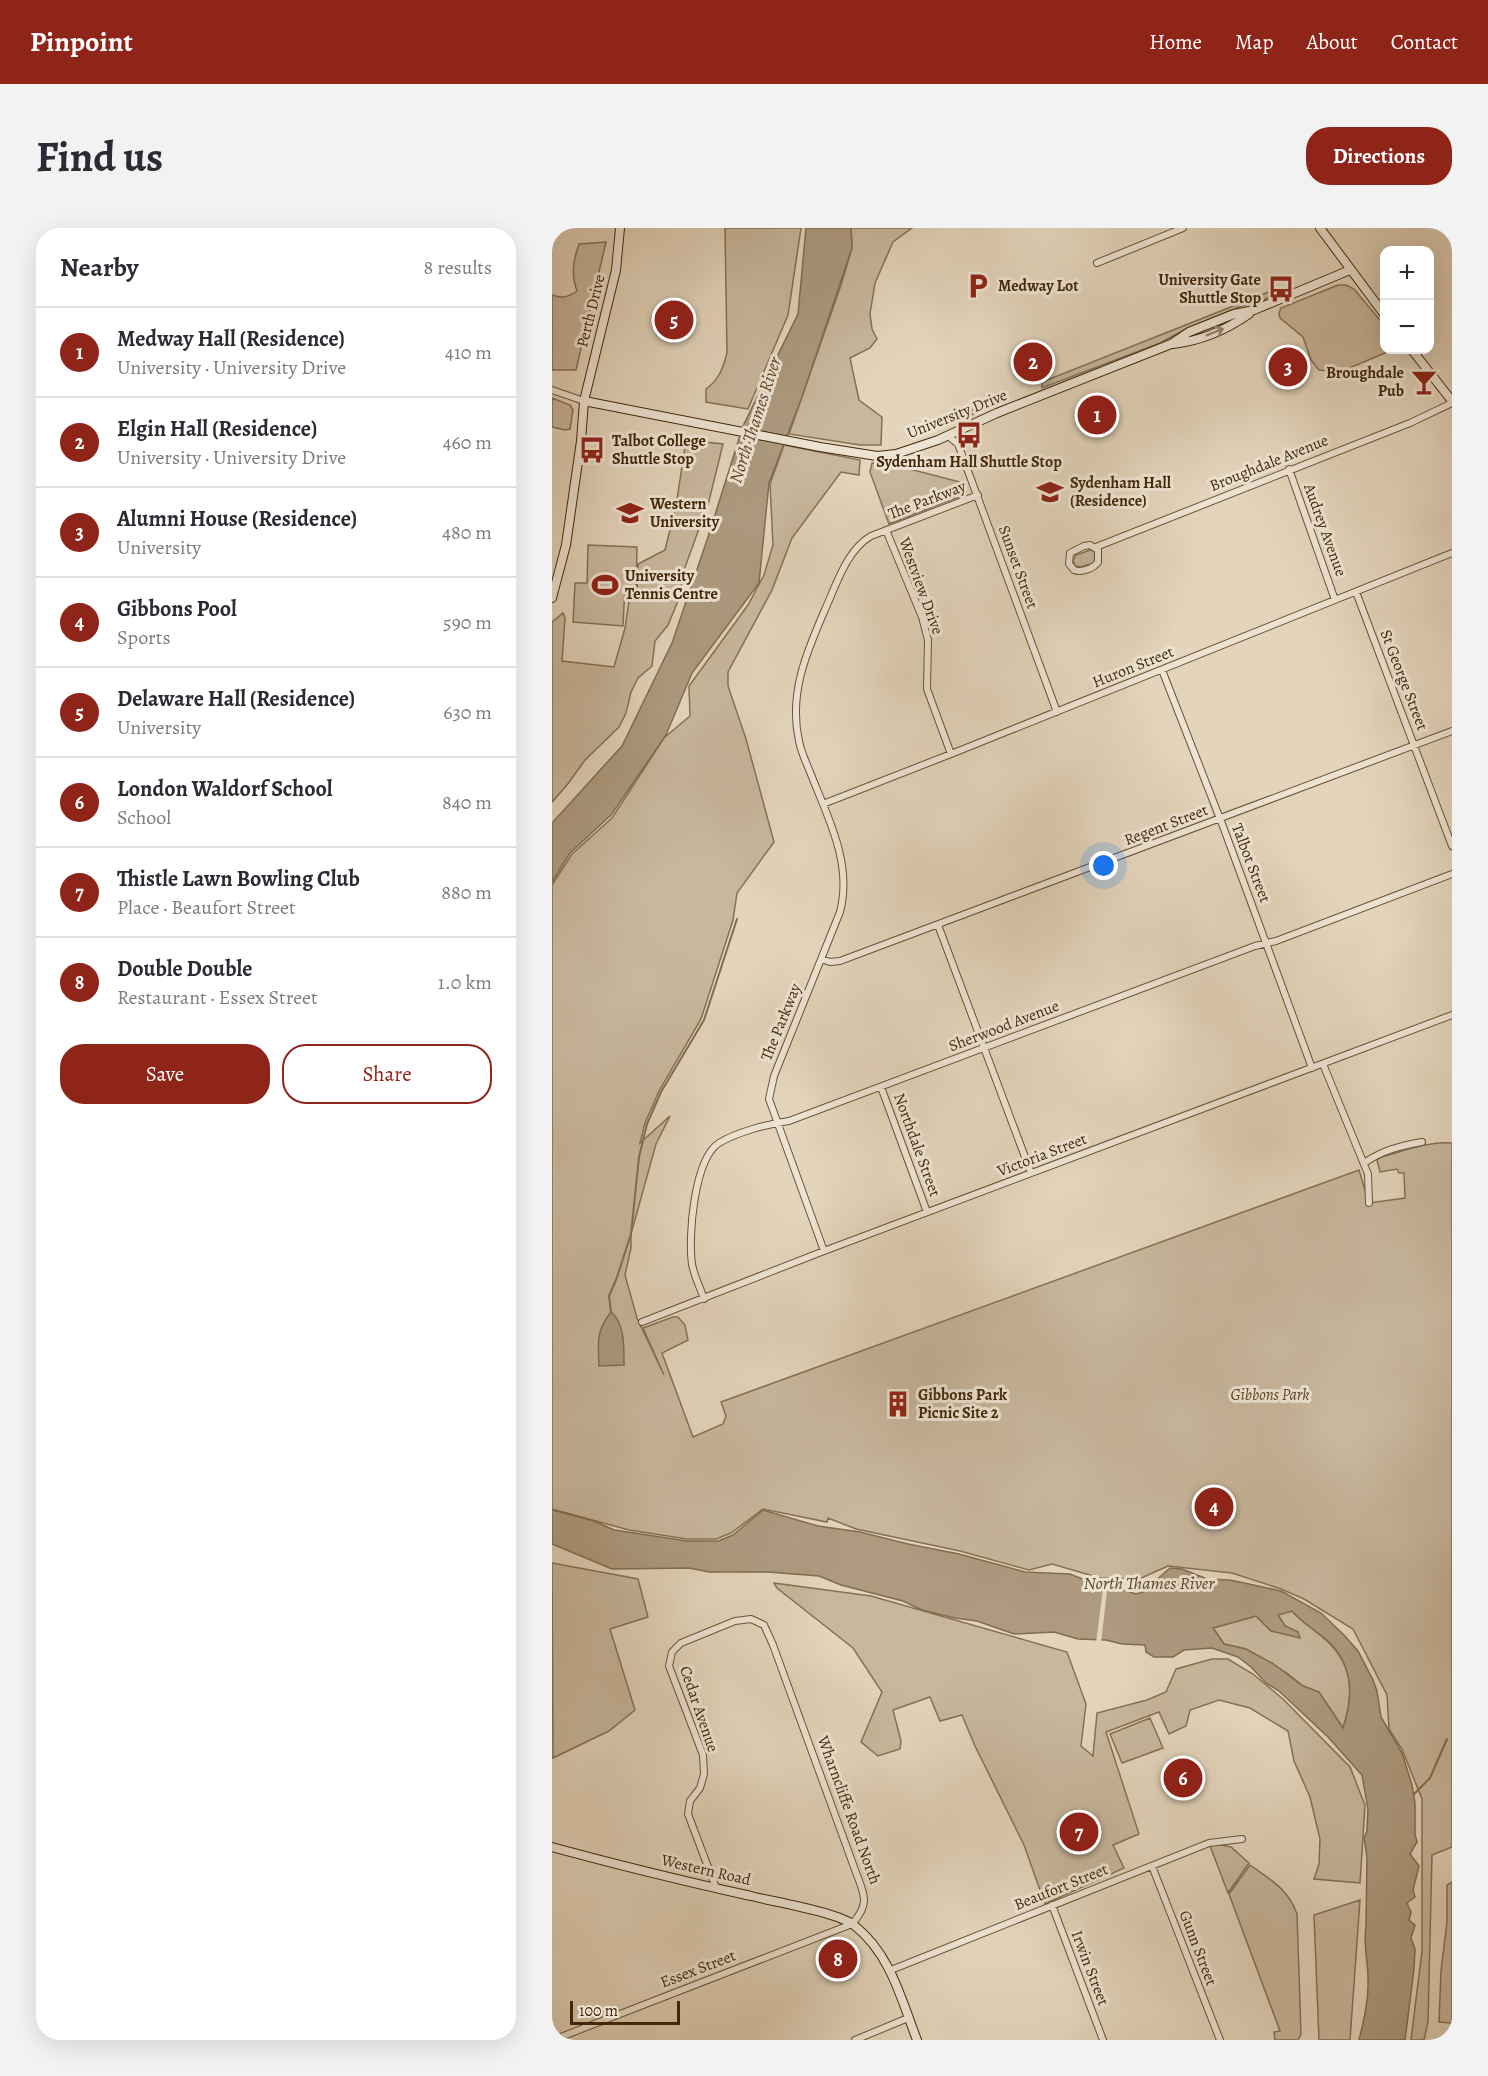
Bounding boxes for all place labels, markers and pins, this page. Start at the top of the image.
place label: University Gate Shuttle Stop [1158,269,1261,309]
parking icon: Medway Lot [963,271,993,301]
bus stop icon: University Gate Shuttle Stop [1266,274,1296,304]
place label: Medway Lot [998,275,1079,297]
pin: 5 [654,298,694,343]
pin: 2 [1014,340,1052,384]
pin: 3 [1268,344,1308,390]
place label: Broughdale Pub [1326,362,1404,402]
bar icon: Broughdale Pub [1409,367,1439,397]
pin: 1 [1078,392,1116,438]
bus stop icon: Sydenham Hall Shuttle Stop [954,420,984,450]
place label: Talbot College Shuttle Stop [612,430,706,470]
bus stop icon: Talbot College Shuttle Stop [577,435,607,465]
place label: Sydenham Hall Shuttle Stop [876,451,1062,473]
place label: Sydenham Hall (Residence) [1070,472,1172,512]
school or university icon: Sydenham Hall (Residence) [1035,477,1065,507]
place label: Western University [649,493,720,533]
school or university icon: Western University [615,498,645,528]
place label: University Tennis Centre [625,565,718,605]
sports icon: University Tennis Centre [590,570,620,600]
place label: Gibbons Park Picnic Site 2 [918,1384,1008,1424]
building icon: Gibbons Park Picnic Site 2 [883,1389,913,1419]
pin: 4 [1194,1484,1234,1530]
pin: 6 [1164,1756,1202,1800]
pin: 7 [1060,1810,1098,1854]
pin: 8 [818,1936,858,1982]

